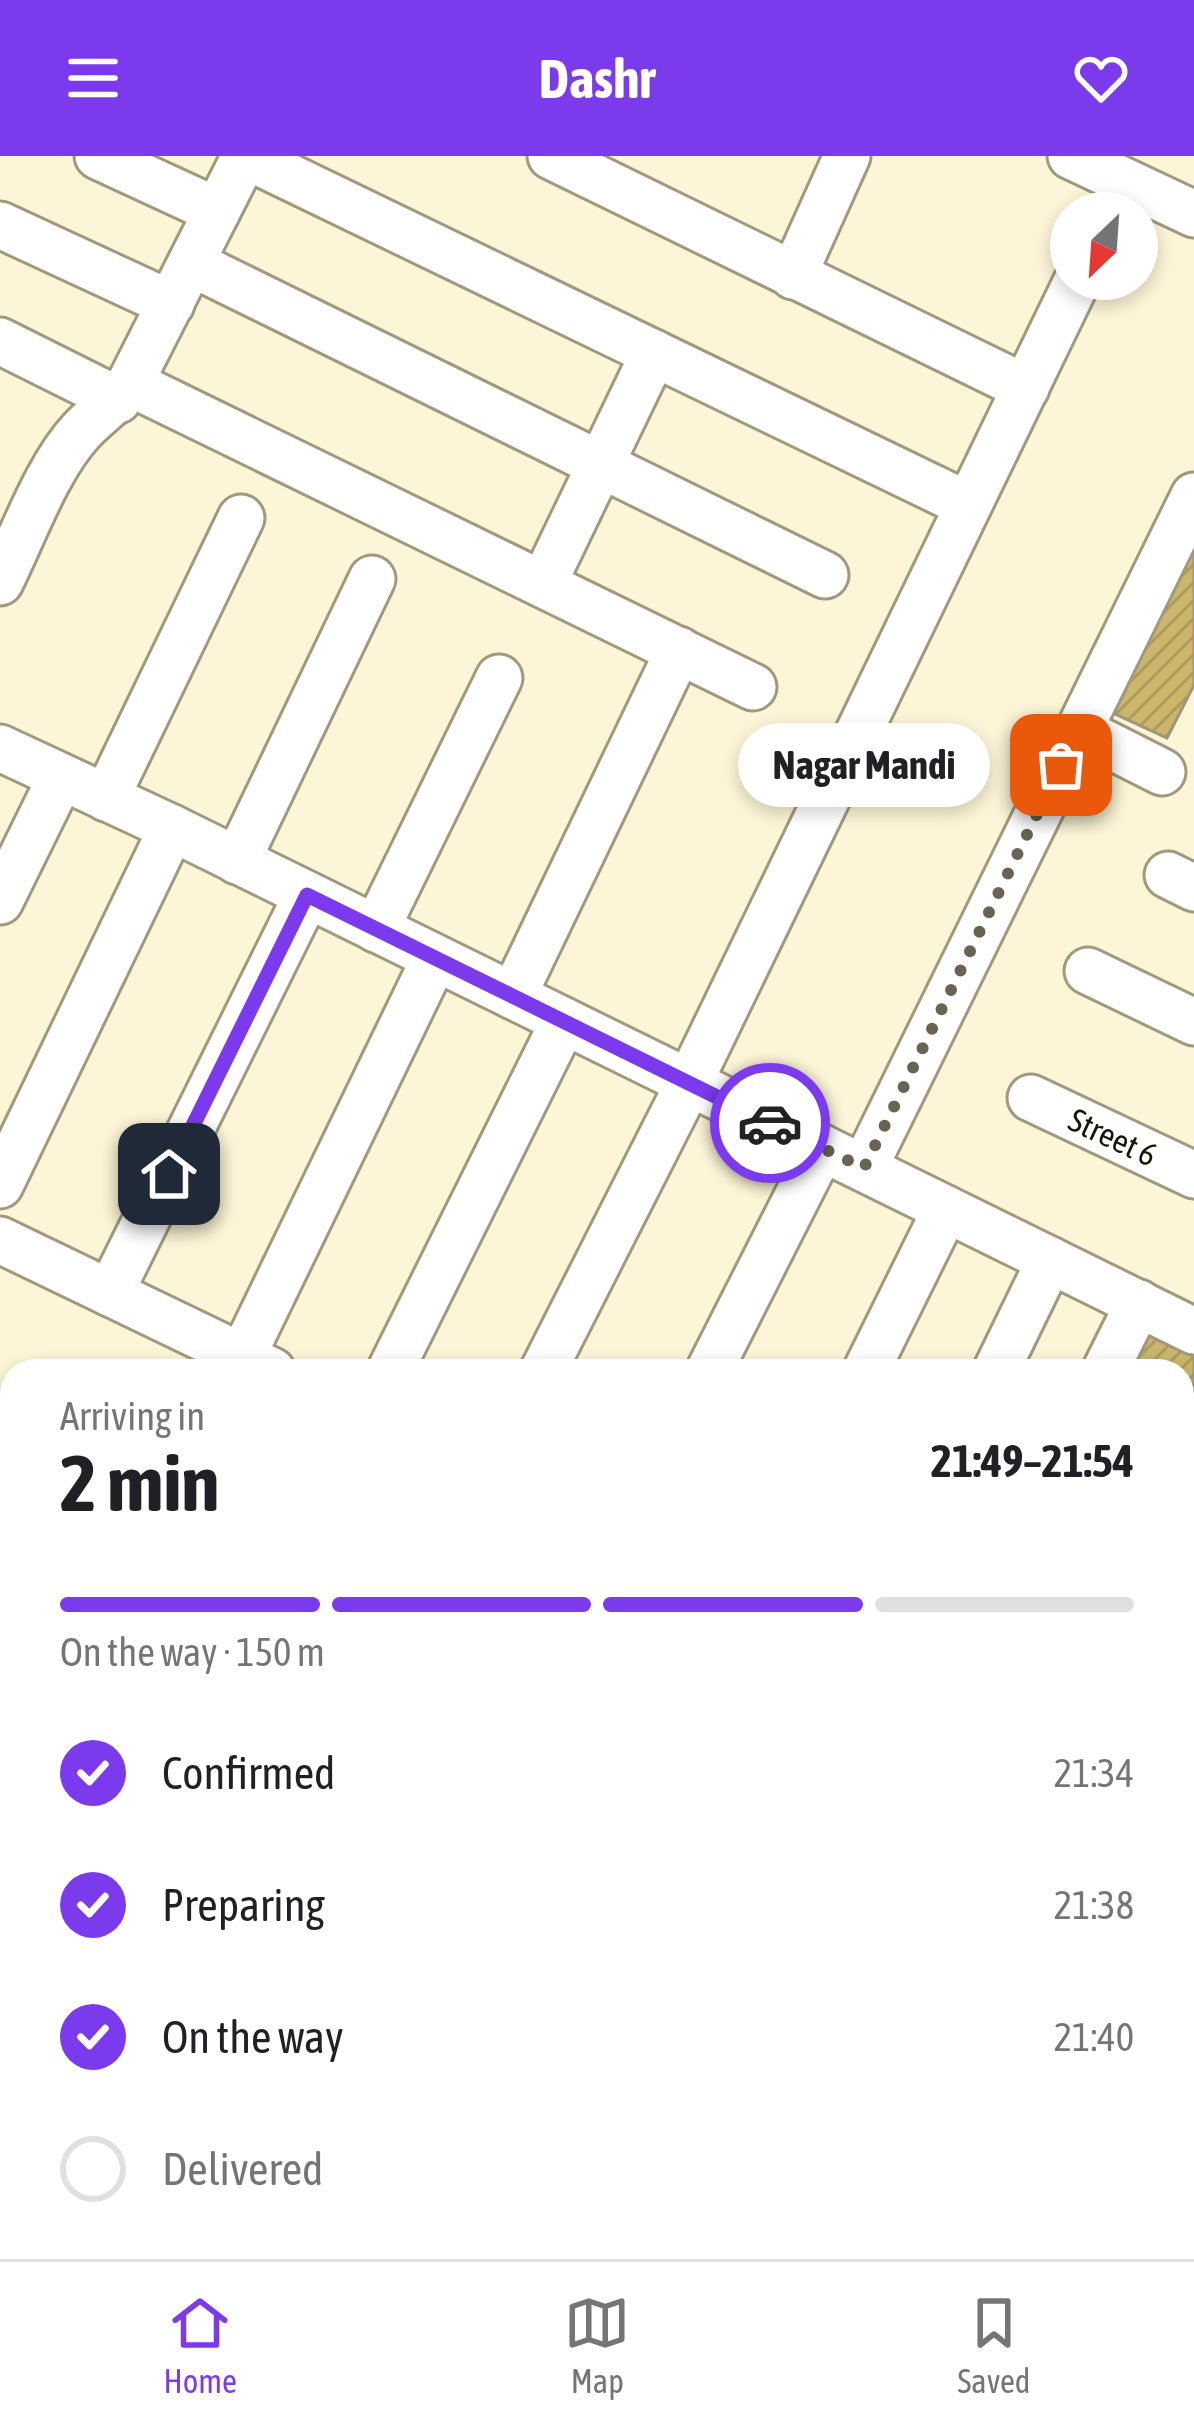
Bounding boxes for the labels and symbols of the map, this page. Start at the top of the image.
north arrow [1050,192,1158,300]
pin [1010,714,1112,816]
callout: Nagar Mandi [737,723,989,807]
courier [710,1063,830,1183]
street label: Street 6 [1063,1100,1163,1174]
pin [118,1123,220,1225]

